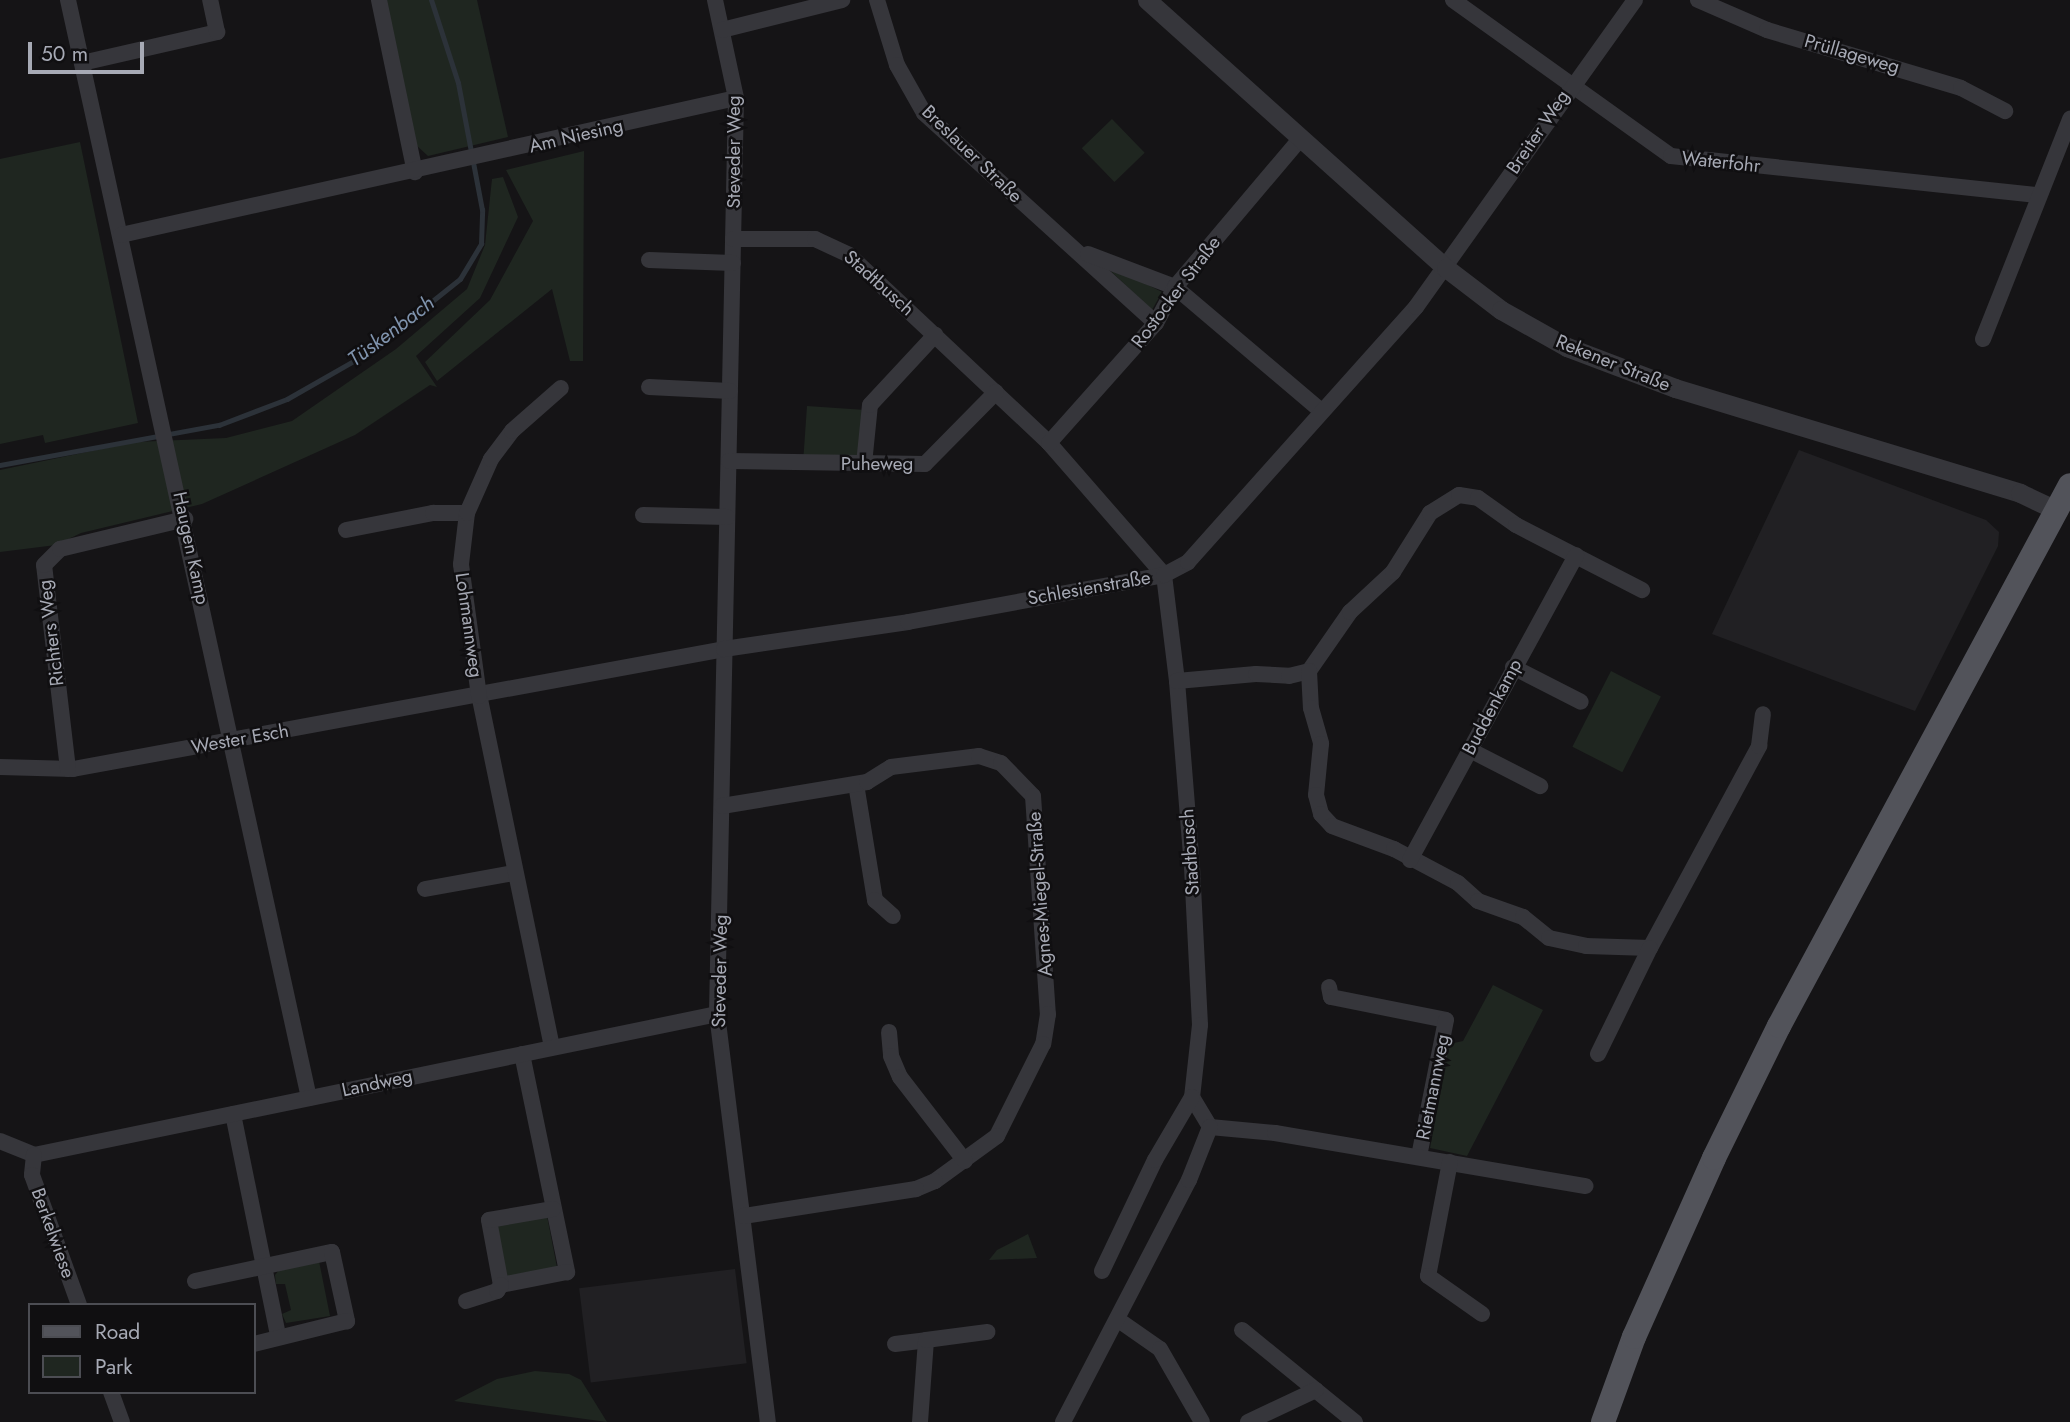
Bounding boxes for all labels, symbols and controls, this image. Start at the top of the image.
scale bar [32,28,147,72]
street label: Prüllageweg [1802,30,1902,78]
text: 50 m [41,39,88,69]
street label: Breiter Weg [1502,86,1574,178]
street label: Steveder Weg [723,95,745,209]
street label: Breslauer Straße [917,100,1027,208]
street label: Am Niesing [527,114,625,158]
street label: Waterfohr [1680,147,1762,177]
street label: Rostocker Straße [1127,232,1225,352]
street label: Stadtbusch [839,245,919,321]
water label: Tüskenbach [343,290,439,372]
street label: Rekener Straße [1552,330,1674,396]
street label: Puheweg [841,453,913,475]
street label: Haugen Kamp [168,490,214,606]
street label: Schlesienstraße [1026,566,1152,610]
street label: Lohmannweg [450,571,488,679]
street label: Richters Weg [33,579,69,687]
street label: Buddenkamp [1457,655,1527,759]
street label: Wester Esch [190,719,290,759]
street label: Stadtbusch [1176,808,1204,896]
street label: Agnes-Miegel-Straße [1023,811,1057,977]
street label: Steveder Weg [708,914,732,1028]
street label: Rietmannweg [1412,1032,1454,1142]
street label: Landweg [340,1064,414,1102]
street label: Berkelwiese [26,1185,80,1281]
legend [28,1303,256,1394]
text: Road [95,1317,140,1347]
text: Park [95,1352,132,1382]

